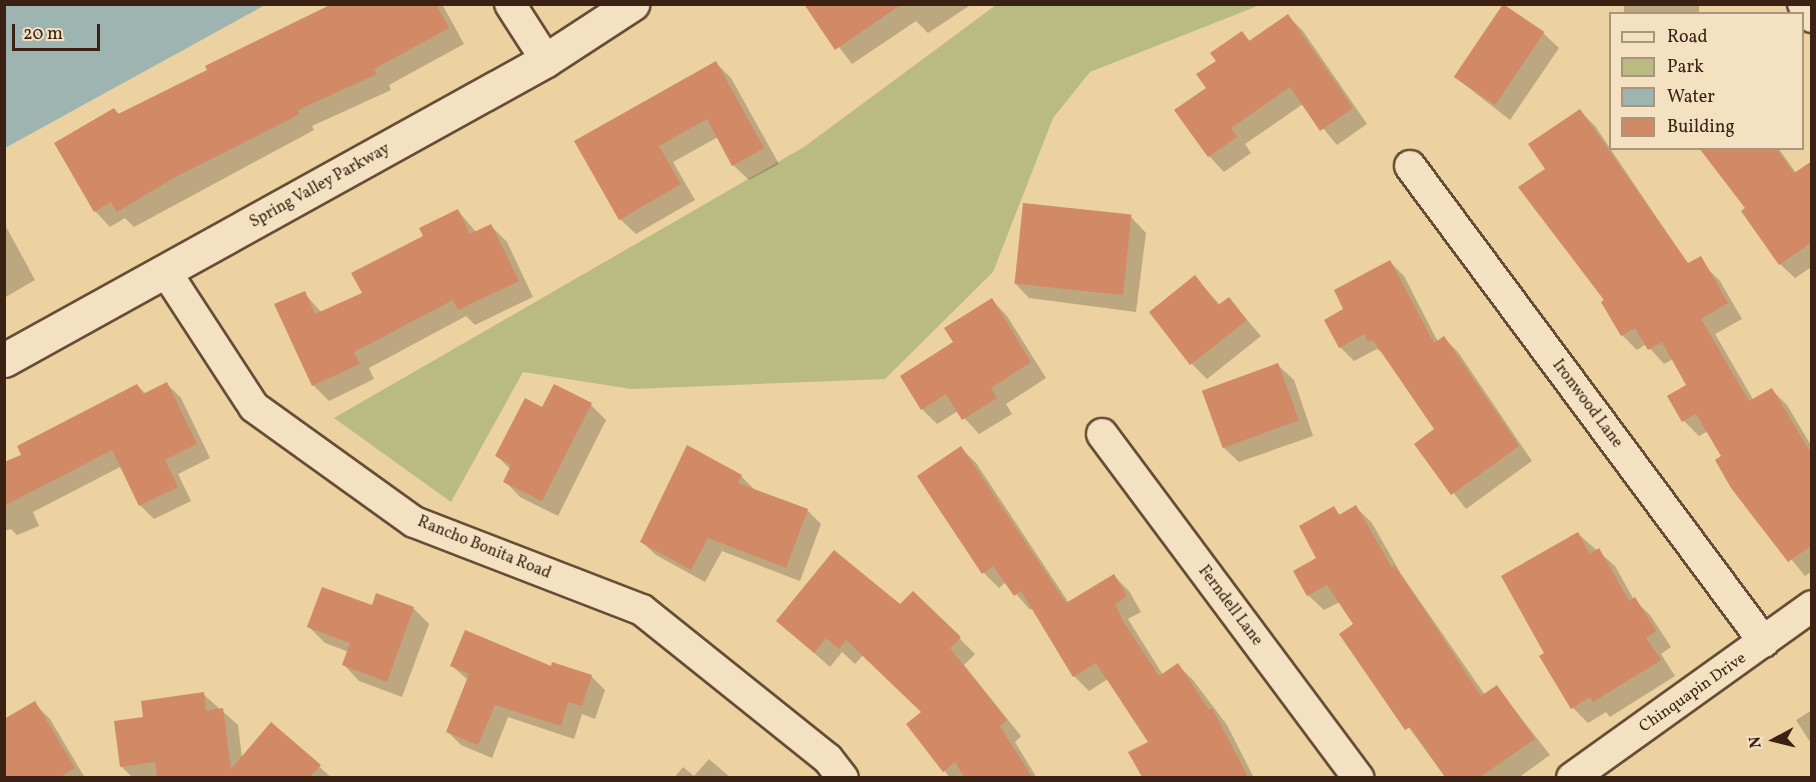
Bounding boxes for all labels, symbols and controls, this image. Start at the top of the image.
scale bar [15,12,104,50]
legend [1609,12,1804,150]
text: 20 m [23,22,63,47]
text: Road [1667,25,1708,50]
text: Park [1667,55,1704,80]
text: Water [1667,85,1715,110]
text: Building [1667,115,1735,140]
street label: Spring Valley Parkway [246,139,394,233]
street label: Ironwood Lane [1548,356,1626,452]
street label: Rancho Bonita Road [414,512,554,584]
street label: Ferndell Lane [1194,562,1266,650]
street label: Chinquapin Drive [1636,649,1750,737]
north arrow [1744,710,1804,770]
text: N [1745,735,1768,749]

